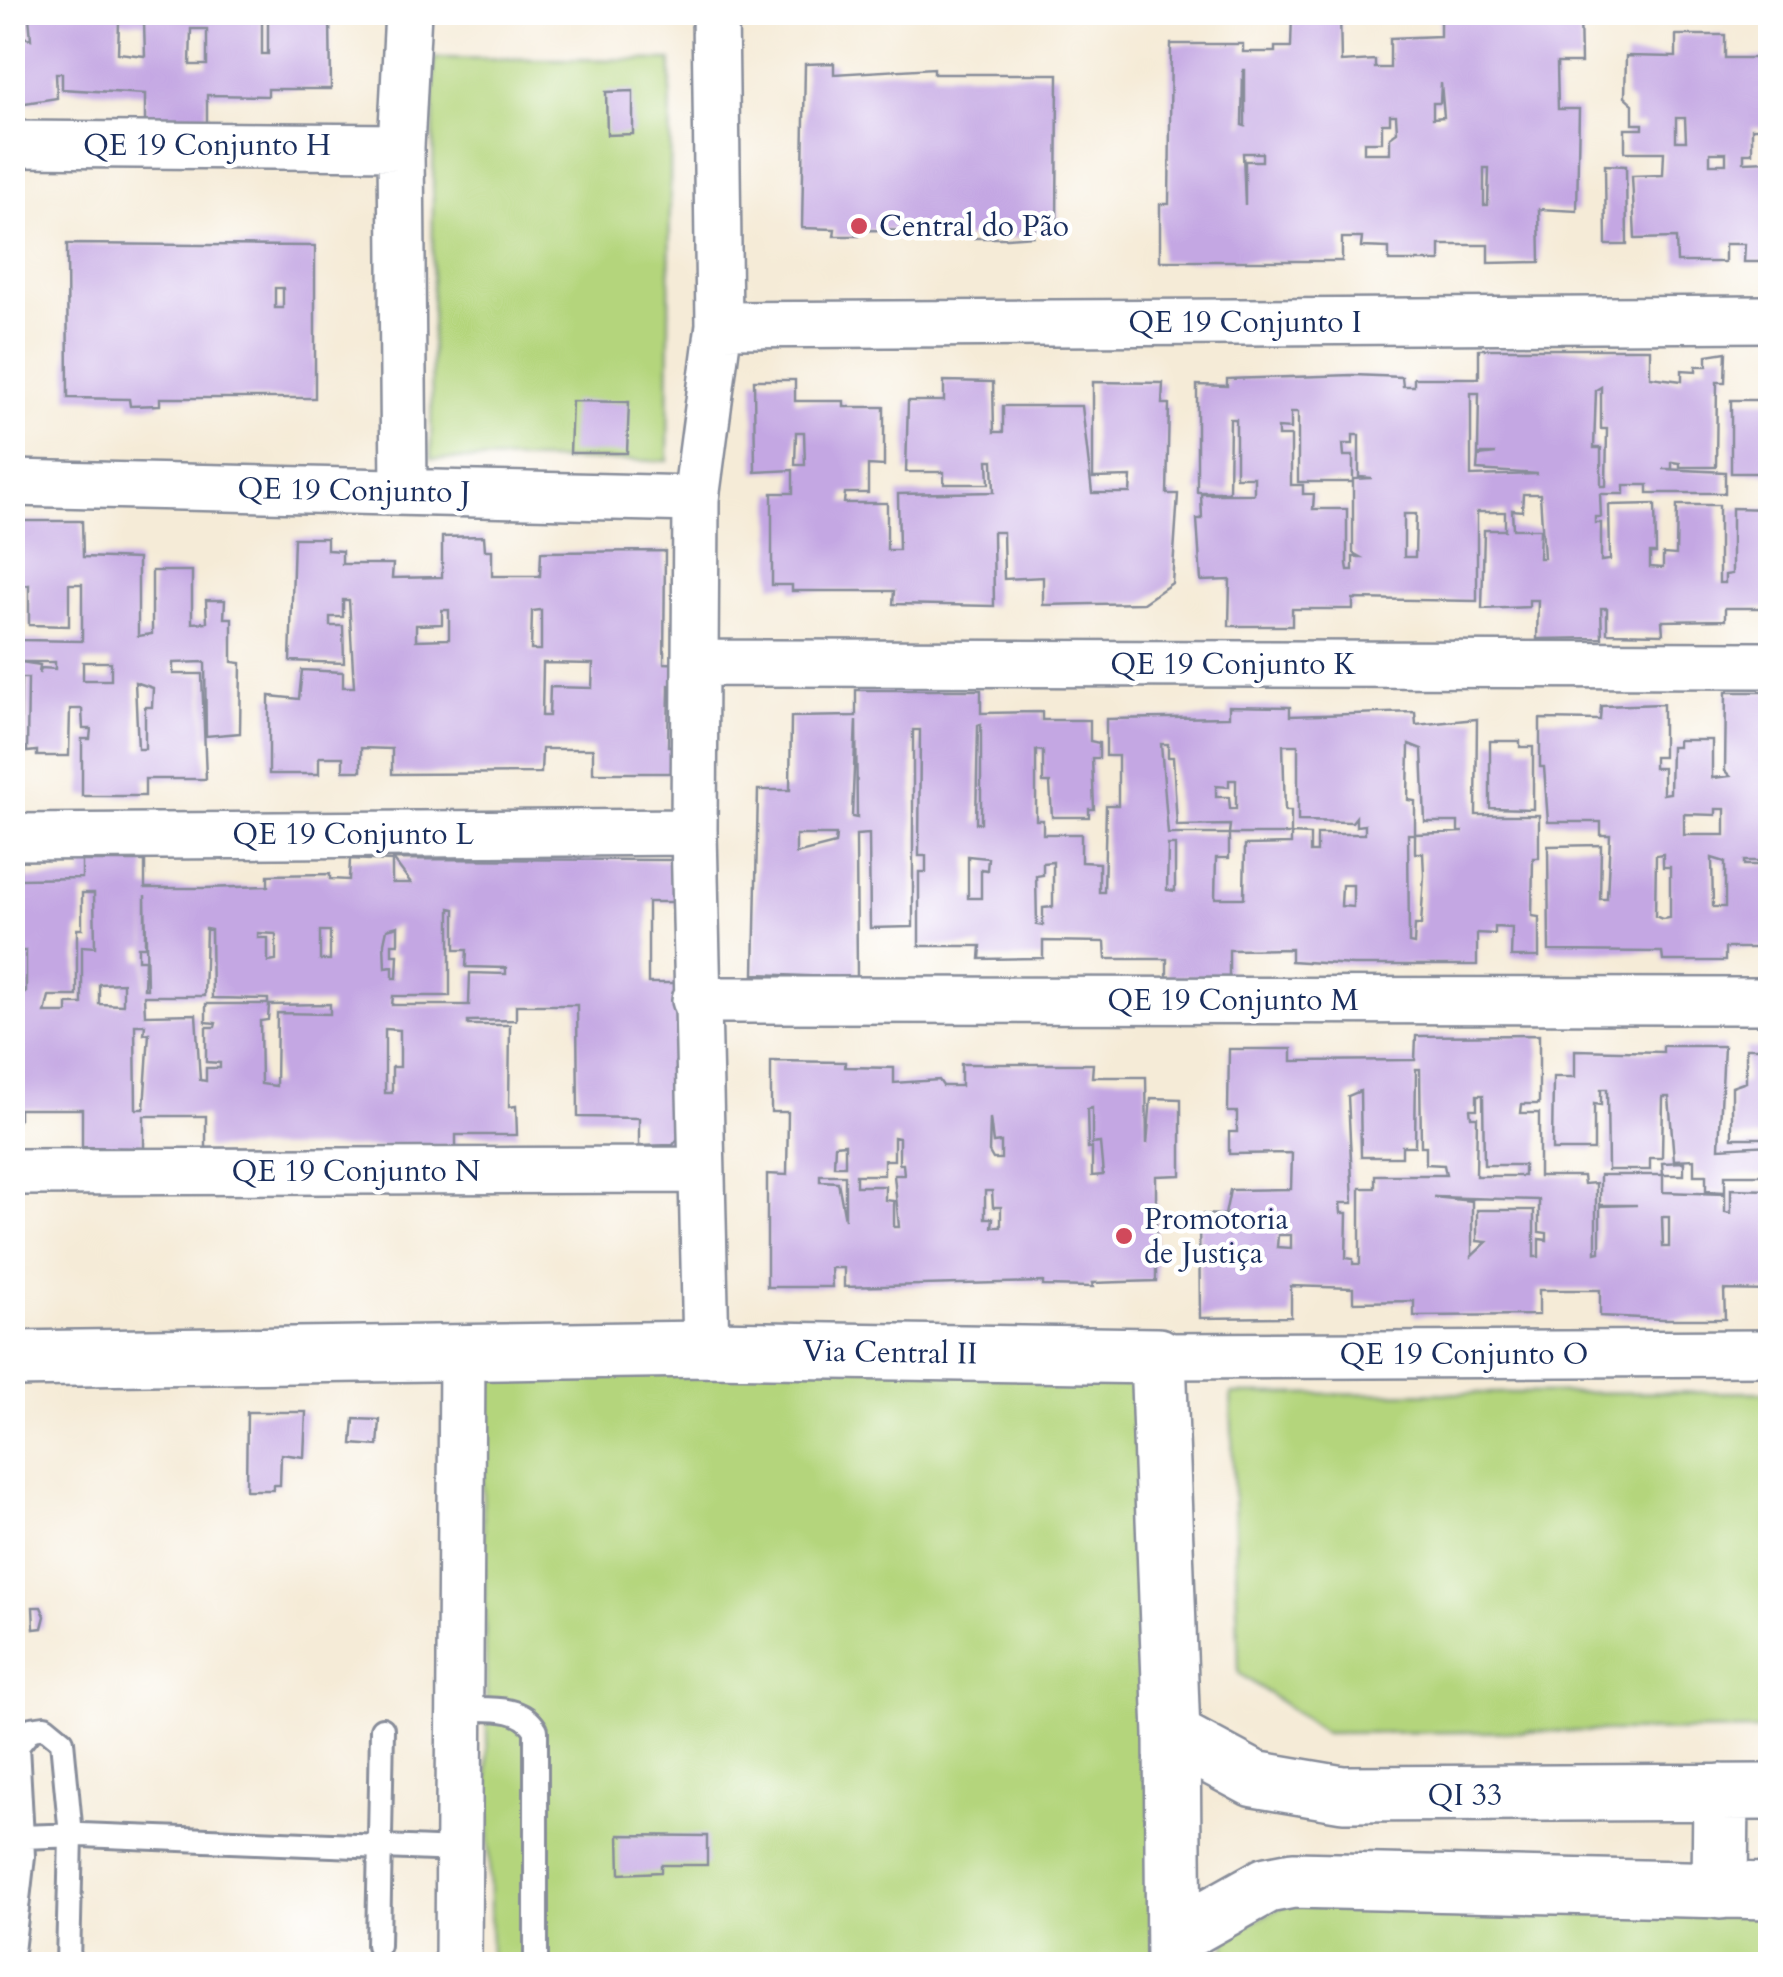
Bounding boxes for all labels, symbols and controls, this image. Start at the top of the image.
street label: QE 19 Conjunto H [83,125,331,166]
place label: Central do Pão [879,206,1069,247]
marker: Central do Pão [848,215,870,237]
street label: QE 19 Conjunto I [1128,302,1362,343]
street label: QE 19 Conjunto J [237,468,471,513]
street label: QE 19 Conjunto K [1110,644,1356,685]
street label: QE 19 Conjunto L [232,814,475,855]
street label: QE 19 Conjunto M [1107,980,1359,1021]
street label: QE 19 Conjunto N [232,1151,481,1192]
place label: Promotoria de Justiça [1144,1199,1289,1274]
marker: Promotoria de Justiça [1113,1225,1135,1247]
street label: Via Central II [802,1330,978,1375]
street label: QE 19 Conjunto O [1339,1334,1589,1375]
street label: QI 33 [1428,1775,1502,1816]

